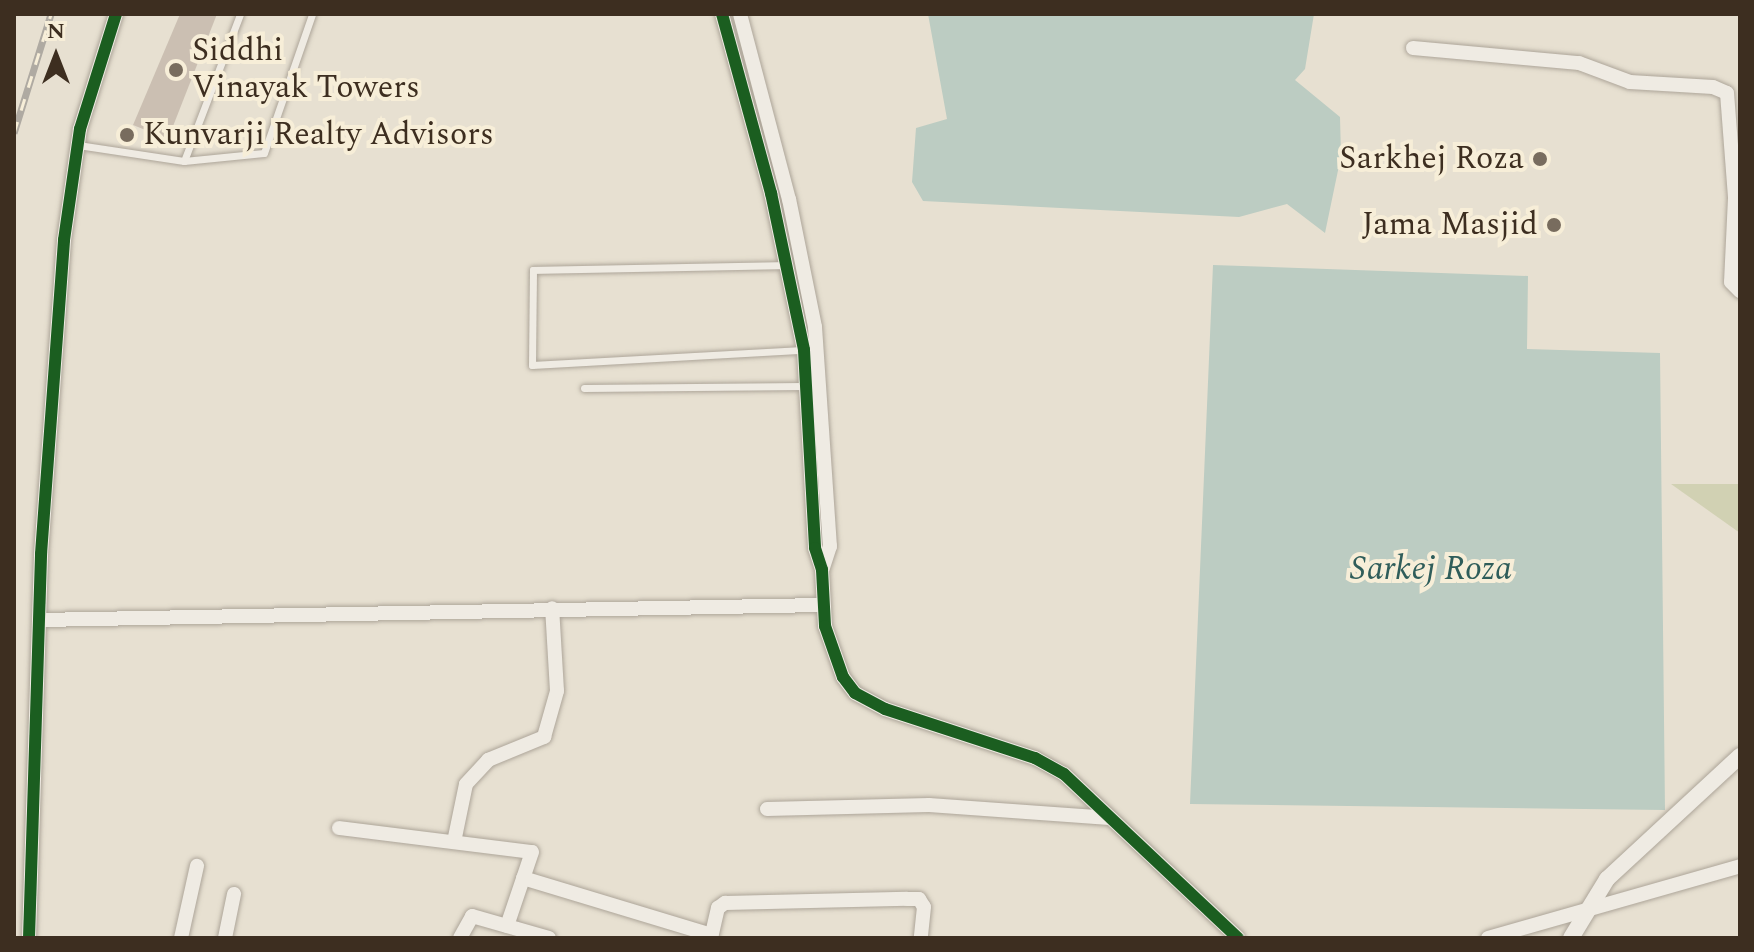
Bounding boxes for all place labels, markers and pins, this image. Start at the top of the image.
place label: Siddhi Vinayak Towers [192,33,420,108]
marker: Siddhi Vinayak Towers [167,61,185,79]
place label: Kunvarji Realty Advisors [143,116,494,154]
marker: Kunvarji Realty Advisors [118,126,136,144]
place label: Sarkhej Roza [1339,140,1524,178]
marker: Sarkhej Roza [1531,150,1549,168]
place label: Jama Masjid [1362,206,1538,244]
marker: Jama Masjid [1545,216,1563,234]

